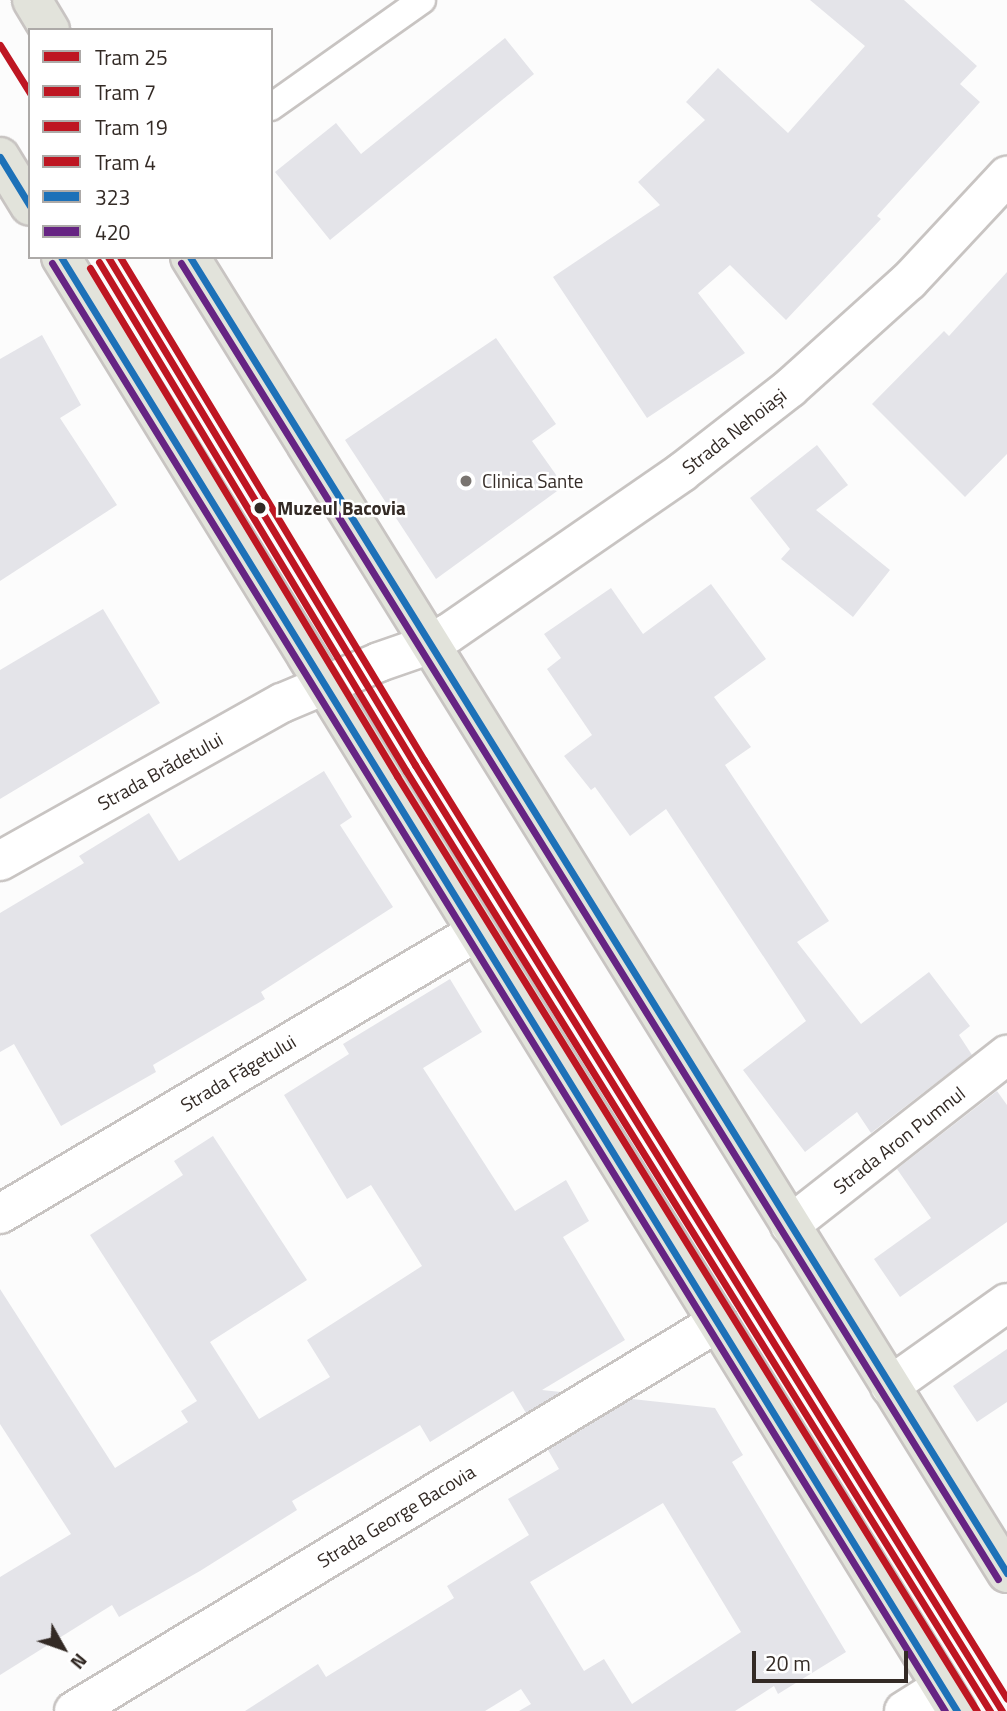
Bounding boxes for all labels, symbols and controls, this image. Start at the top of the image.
legend [28,28,273,259]
text: Tram 25 [95,41,168,73]
text: Tram 7 [95,76,156,108]
text: Tram 19 [95,111,168,143]
text: Tram 4 [95,146,156,178]
text: 323 [95,181,130,213]
text: 420 [95,216,130,248]
street label: Strada Nehoiași [677,383,791,479]
place label: Clinica Sante [482,470,583,492]
marker: Clinica Sante [456,471,476,491]
marker: Muzeul Bacovia [249,497,271,519]
place label: Muzeul Bacovia [277,497,406,519]
street label: Strada Brădetului [93,727,227,815]
street label: Strada Făgetului [176,1030,300,1116]
street label: Strada Aron Pumnul [829,1082,969,1198]
street label: Strada George Bacovia [313,1460,479,1572]
north arrow [28,1613,98,1683]
scale bar [755,1638,911,1682]
text: N [64,1647,95,1676]
text: 20 m [765,1647,811,1679]

